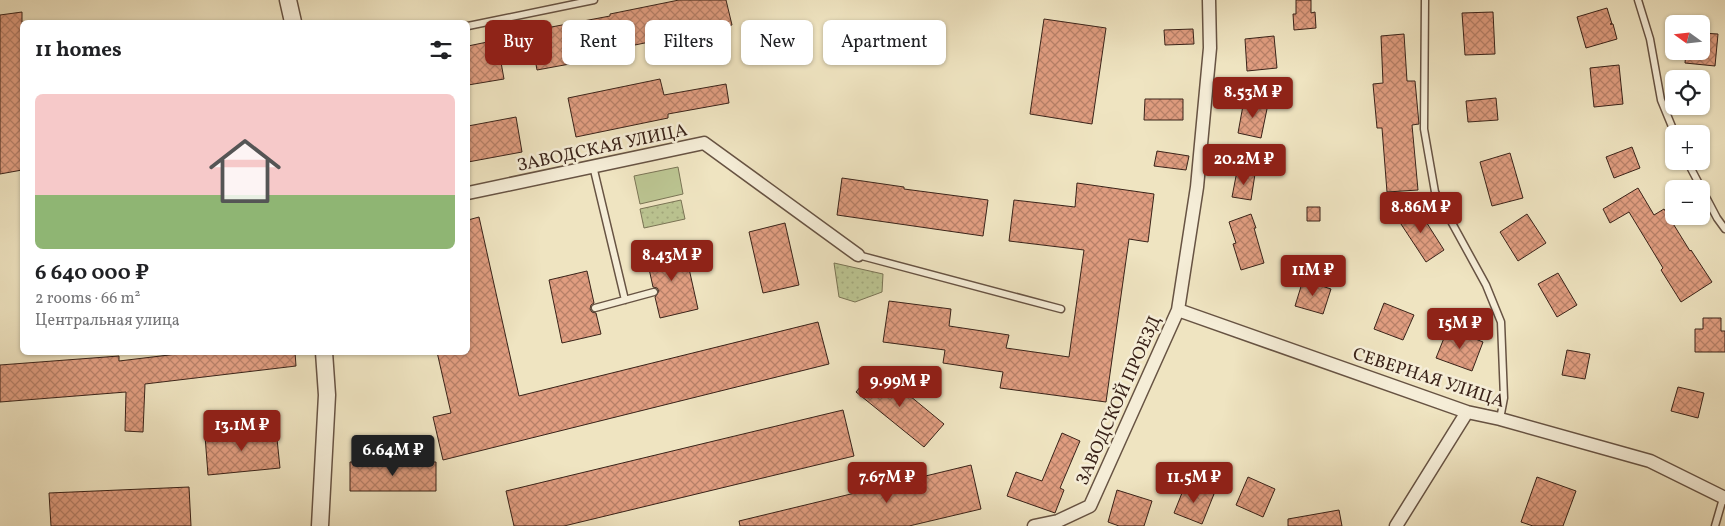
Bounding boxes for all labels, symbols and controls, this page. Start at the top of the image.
north arrow [1665,15,1710,60]
map controls [1665,15,1710,225]
chip: Buy [485,20,552,65]
chip: Rent [562,20,635,65]
chip: Filters [645,20,731,65]
chip: New [741,20,813,65]
chip: Apartment [823,20,946,65]
text: 11 homes [35,36,122,65]
icon: filters [427,36,455,64]
button: locate [1665,70,1710,115]
pin: 8.53M ₽ [1207,76,1299,119]
text: 8.53M ₽ [1224,82,1282,104]
street label: ЗАВОДСКАЯ УЛИЦА [515,118,690,179]
button: + [1665,125,1710,170]
icon: home [200,126,290,216]
pin: 20.2M ₽ [1198,144,1290,186]
text: 20.2M ₽ [1214,149,1274,171]
button: − [1665,180,1710,225]
pin: 8.86M ₽ [1375,192,1467,234]
text: 8.86M ₽ [1391,197,1451,219]
pin: 8.43M ₽ [626,240,718,282]
text: 8.43M ₽ [642,245,702,267]
pin: 11M ₽ [1278,254,1348,297]
text: 6 640 000 ₽ [35,259,149,288]
text: 11M ₽ [1292,260,1334,282]
text: 2 rooms · 66 m² [35,288,141,310]
pin: 15M ₽ [1425,308,1495,350]
text: Центральная улица [35,310,180,332]
street label: ЗАВОДСКОЙ ПРОЕЗД [1071,312,1168,490]
text: 15M ₽ [1438,313,1482,335]
street label: СЕВЕРНАЯ УЛИЦА [1349,342,1508,415]
pin: 9.99M ₽ [854,366,946,408]
text: 9.99M ₽ [870,371,930,393]
pin: 13.1M ₽ [196,410,288,452]
text: 13.1M ₽ [214,415,270,437]
pin: 6.64M ₽ [347,434,439,477]
text: 6.64M ₽ [362,440,424,462]
pin: 7.67M ₽ [841,462,933,504]
pin: 11.5M ₽ [1148,462,1240,504]
text: 7.67M ₽ [859,467,915,489]
text: 11.5M ₽ [1167,467,1221,489]

